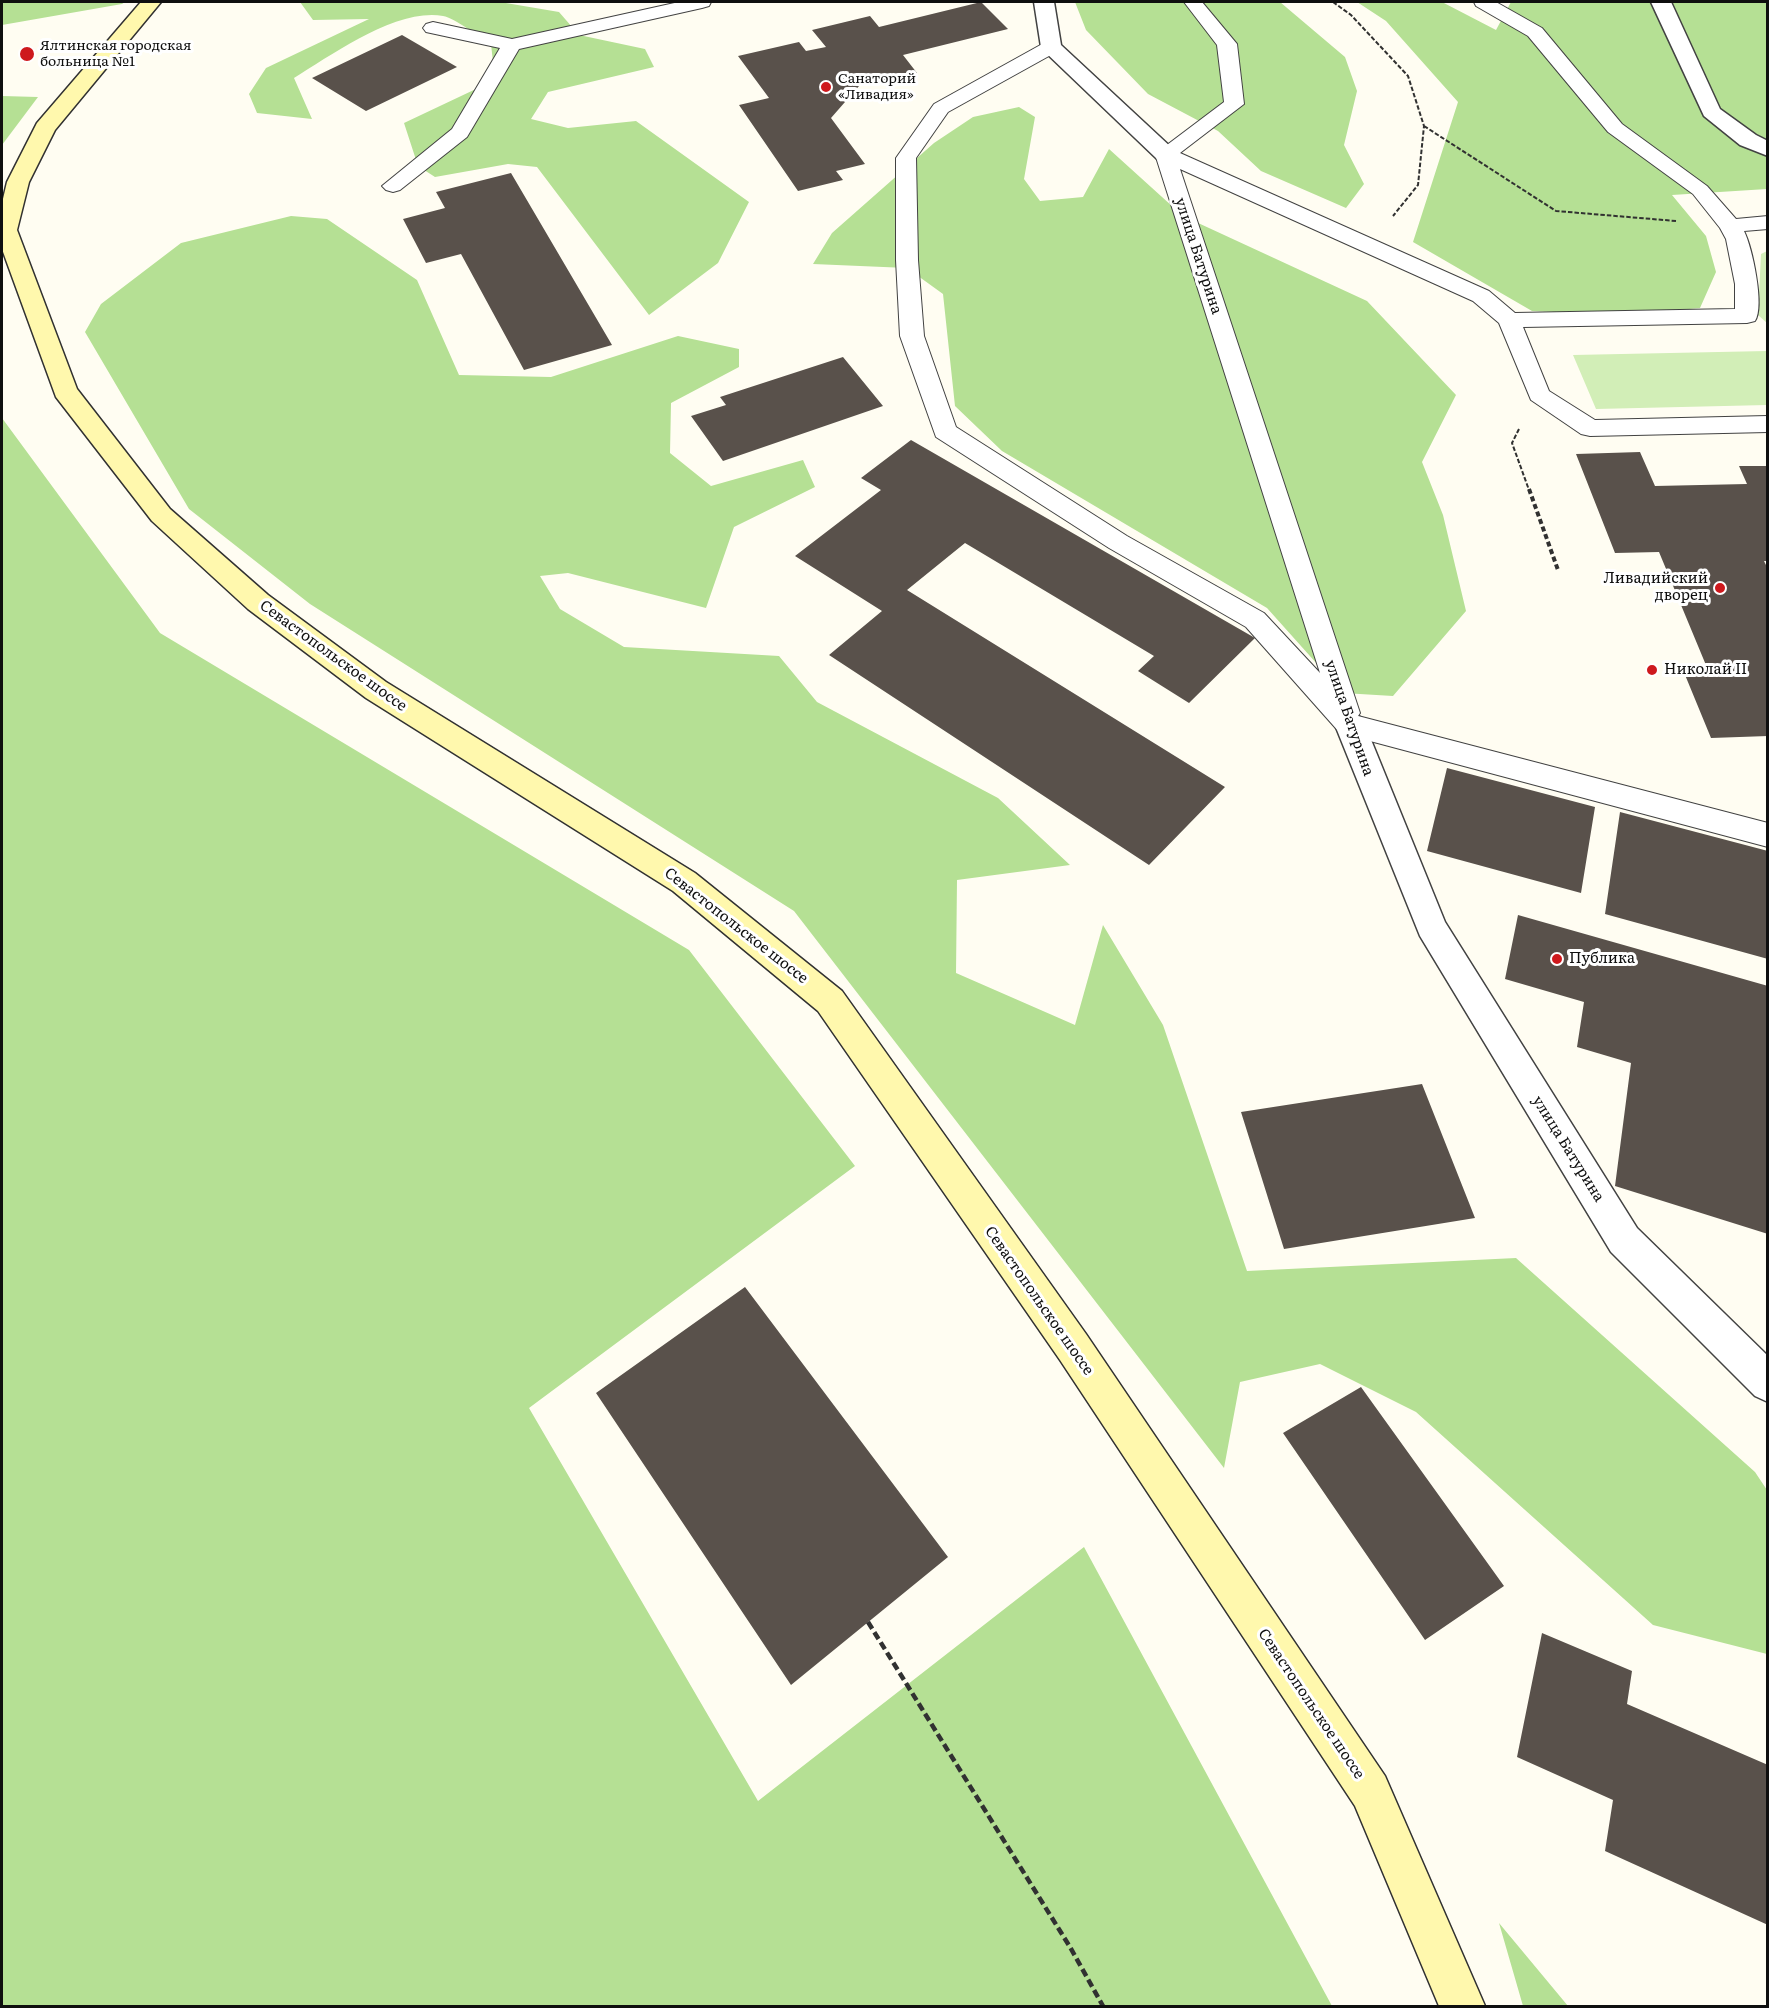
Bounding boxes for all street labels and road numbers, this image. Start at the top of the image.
street label: улица Батурина [1171,195,1225,317]
street label: Севастопольское шоссе [256,597,410,715]
street label: улица Батурина [1321,658,1377,778]
street label: Севастопольское шоссе [661,864,811,988]
street label: улица Батурина [1528,1093,1608,1205]
street label: Севастопольское шоссе [981,1223,1097,1379]
street label: Севастопольское шоссе [1254,1625,1368,1783]

